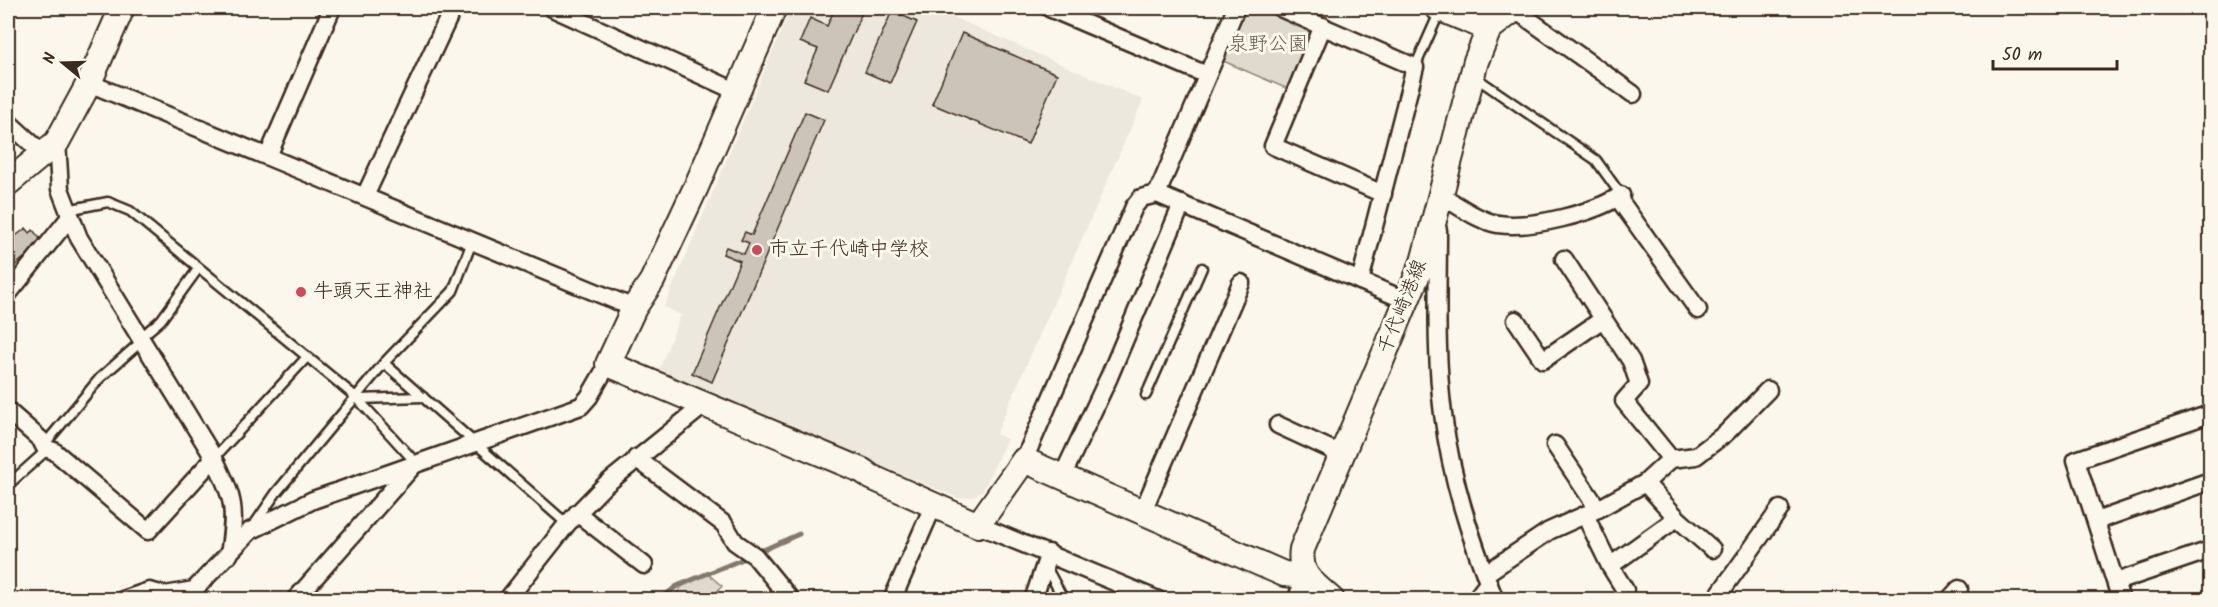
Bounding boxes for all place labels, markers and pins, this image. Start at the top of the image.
place label: 市立千代崎中学校 [769,234,929,266]
marker: 市立千代崎中学校 [750,243,764,257]
place label: 牛頭天王神社 [313,276,433,308]
marker: 牛頭天王神社 [294,285,308,299]

